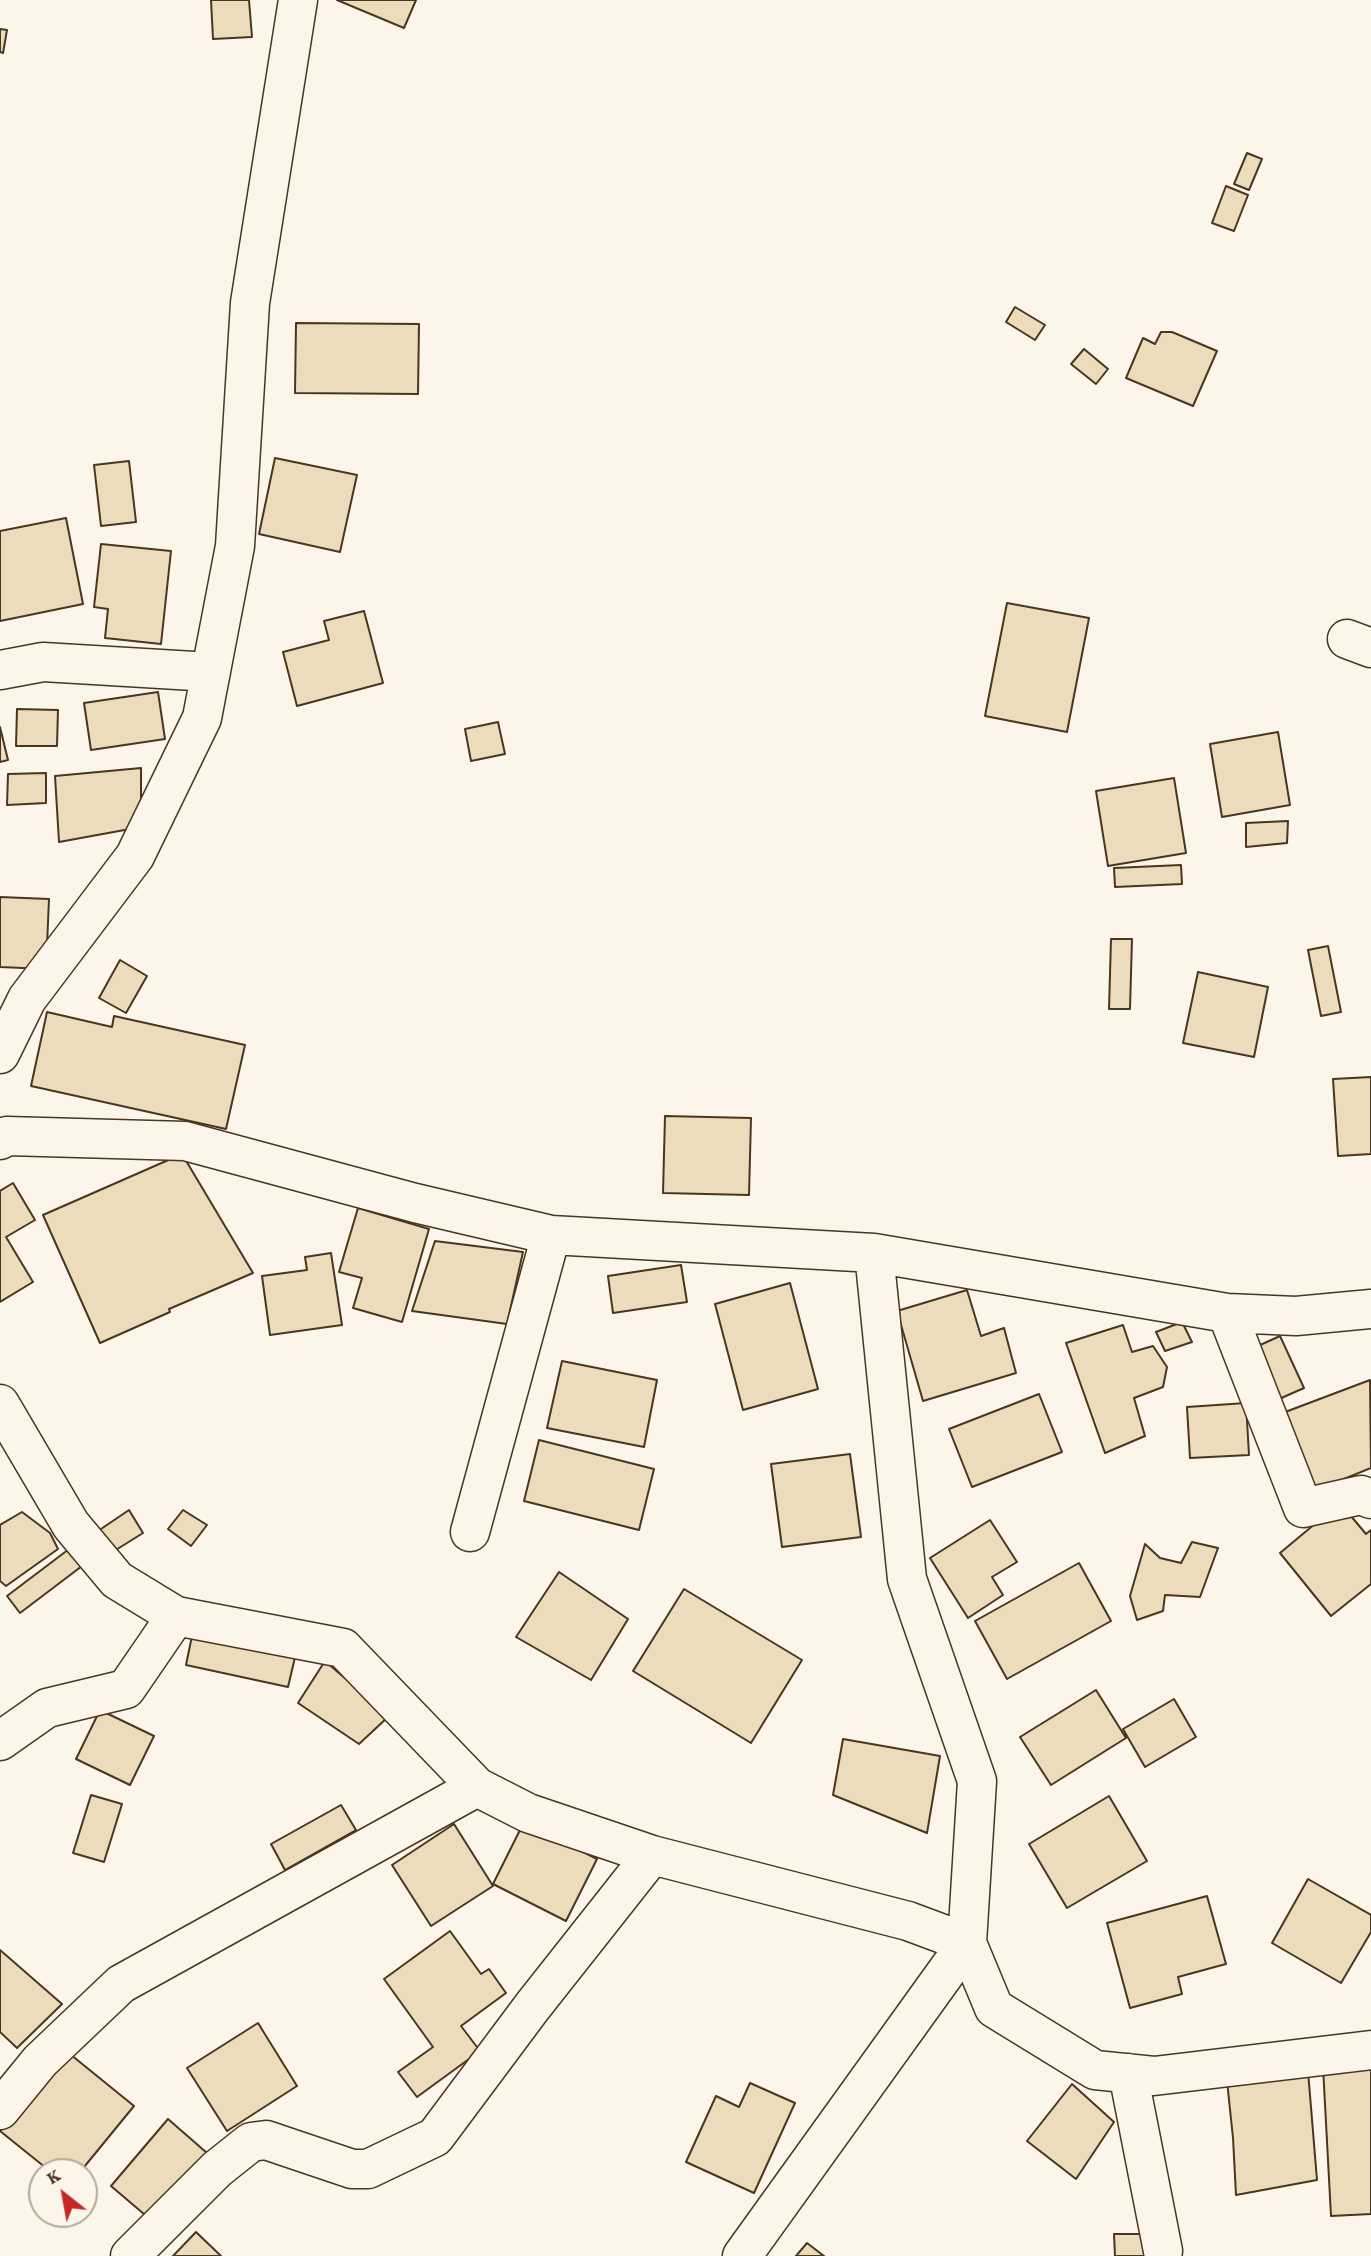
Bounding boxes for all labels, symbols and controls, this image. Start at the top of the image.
north arrow [28,2158,98,2228]
text: K [42,2164,64,2188]

